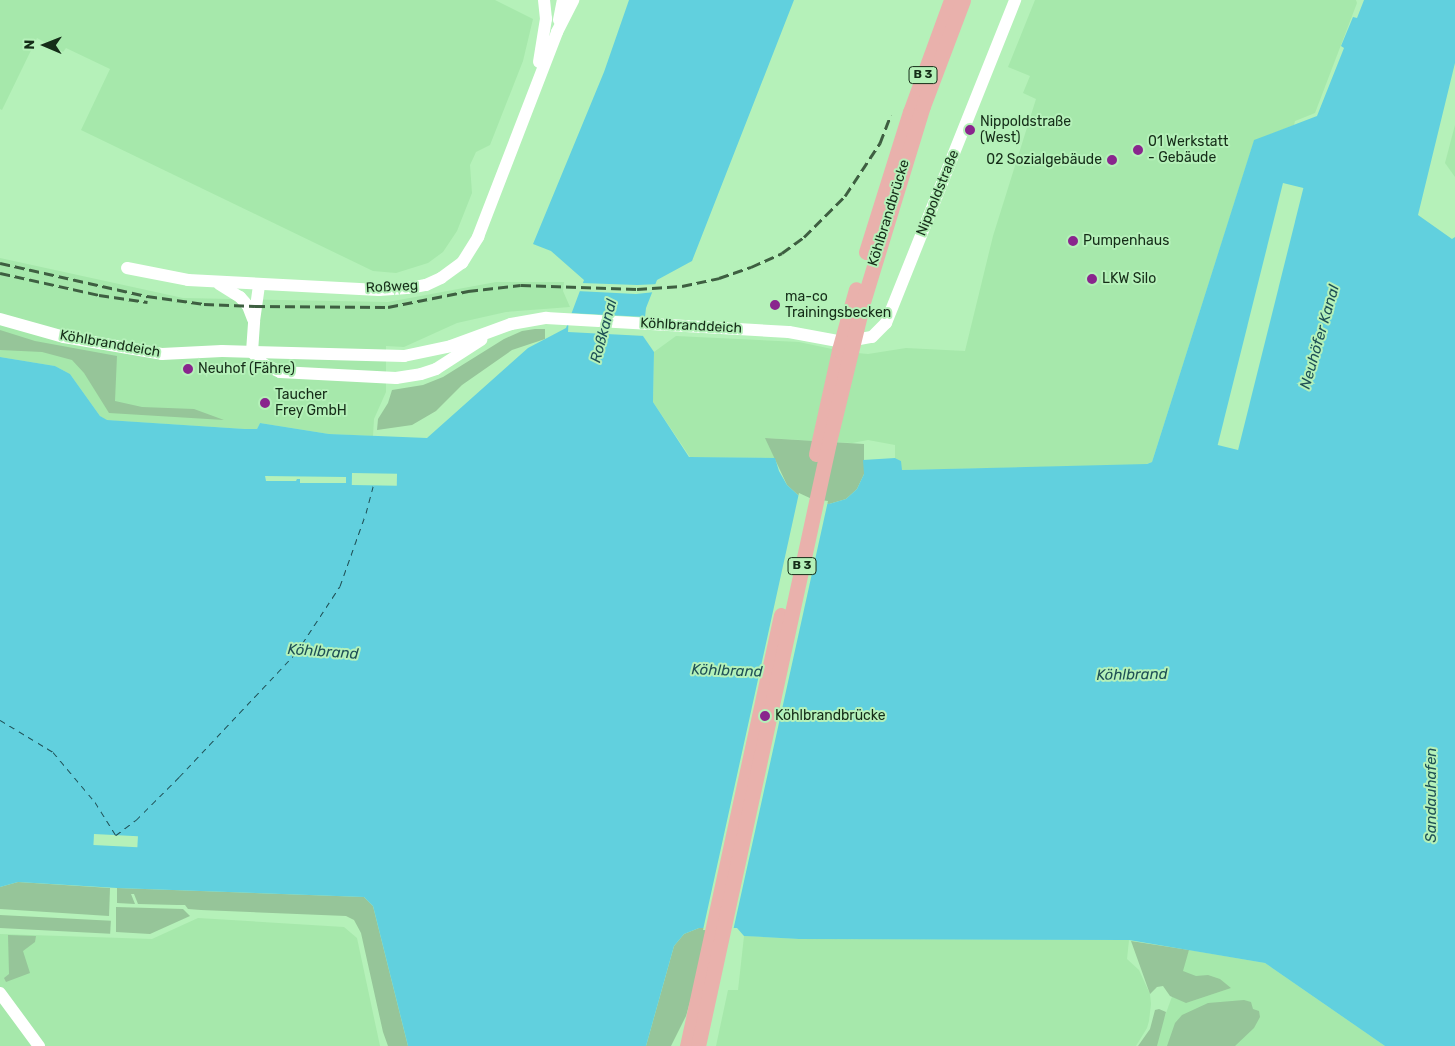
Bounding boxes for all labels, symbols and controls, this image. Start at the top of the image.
north arrow [20,20,70,70]
text: N [21,40,38,50]
road number: B 3 [908,66,938,84]
place label: Nippoldstraße (West) [980,114,1071,146]
marker: Nippoldstraße (West) [964,124,976,136]
place label: 01 Werkstatt - Gebäude [1148,134,1229,166]
marker: 01 Werkstatt - Gebäude [1132,144,1144,156]
street label: Nippoldstraße [913,148,963,238]
place label: 02 Sozialgebäude [986,152,1102,168]
marker: 02 Sozialgebäude [1106,154,1118,166]
street label: Köhlbrandbrücke [865,158,913,268]
place label: Pumpenhaus [1083,233,1169,249]
marker: Pumpenhaus [1067,235,1079,247]
place label: LKW Silo [1102,271,1156,287]
marker: LKW Silo [1086,273,1098,285]
street label: Roßweg [365,277,419,297]
water label: Neuhöfer Kanal [1296,283,1344,391]
place label: ma-co Trainingsbecken [785,289,891,322]
water label: Roßkanal [587,297,621,365]
marker: ma-co Trainingsbecken [769,299,781,311]
street label: Köhlbranddeich [640,315,742,337]
street label: Köhlbranddeich [58,327,162,361]
place label: Neuhof (Fähre) [198,361,295,377]
marker: Neuhof (Fähre) [182,363,194,375]
place label: Taucher Frey GmbH [275,387,347,420]
marker: Taucher Frey GmbH [259,397,271,409]
road number: B 3 [787,556,817,576]
water label: Köhlbrand [287,641,359,663]
water label: Köhlbrand [691,661,763,681]
water label: Köhlbrand [1096,665,1168,685]
place label: Köhlbrandbrücke [775,708,886,724]
marker: Köhlbrandbrücke [759,710,771,722]
water label: Sandauhafen [1423,748,1441,842]

